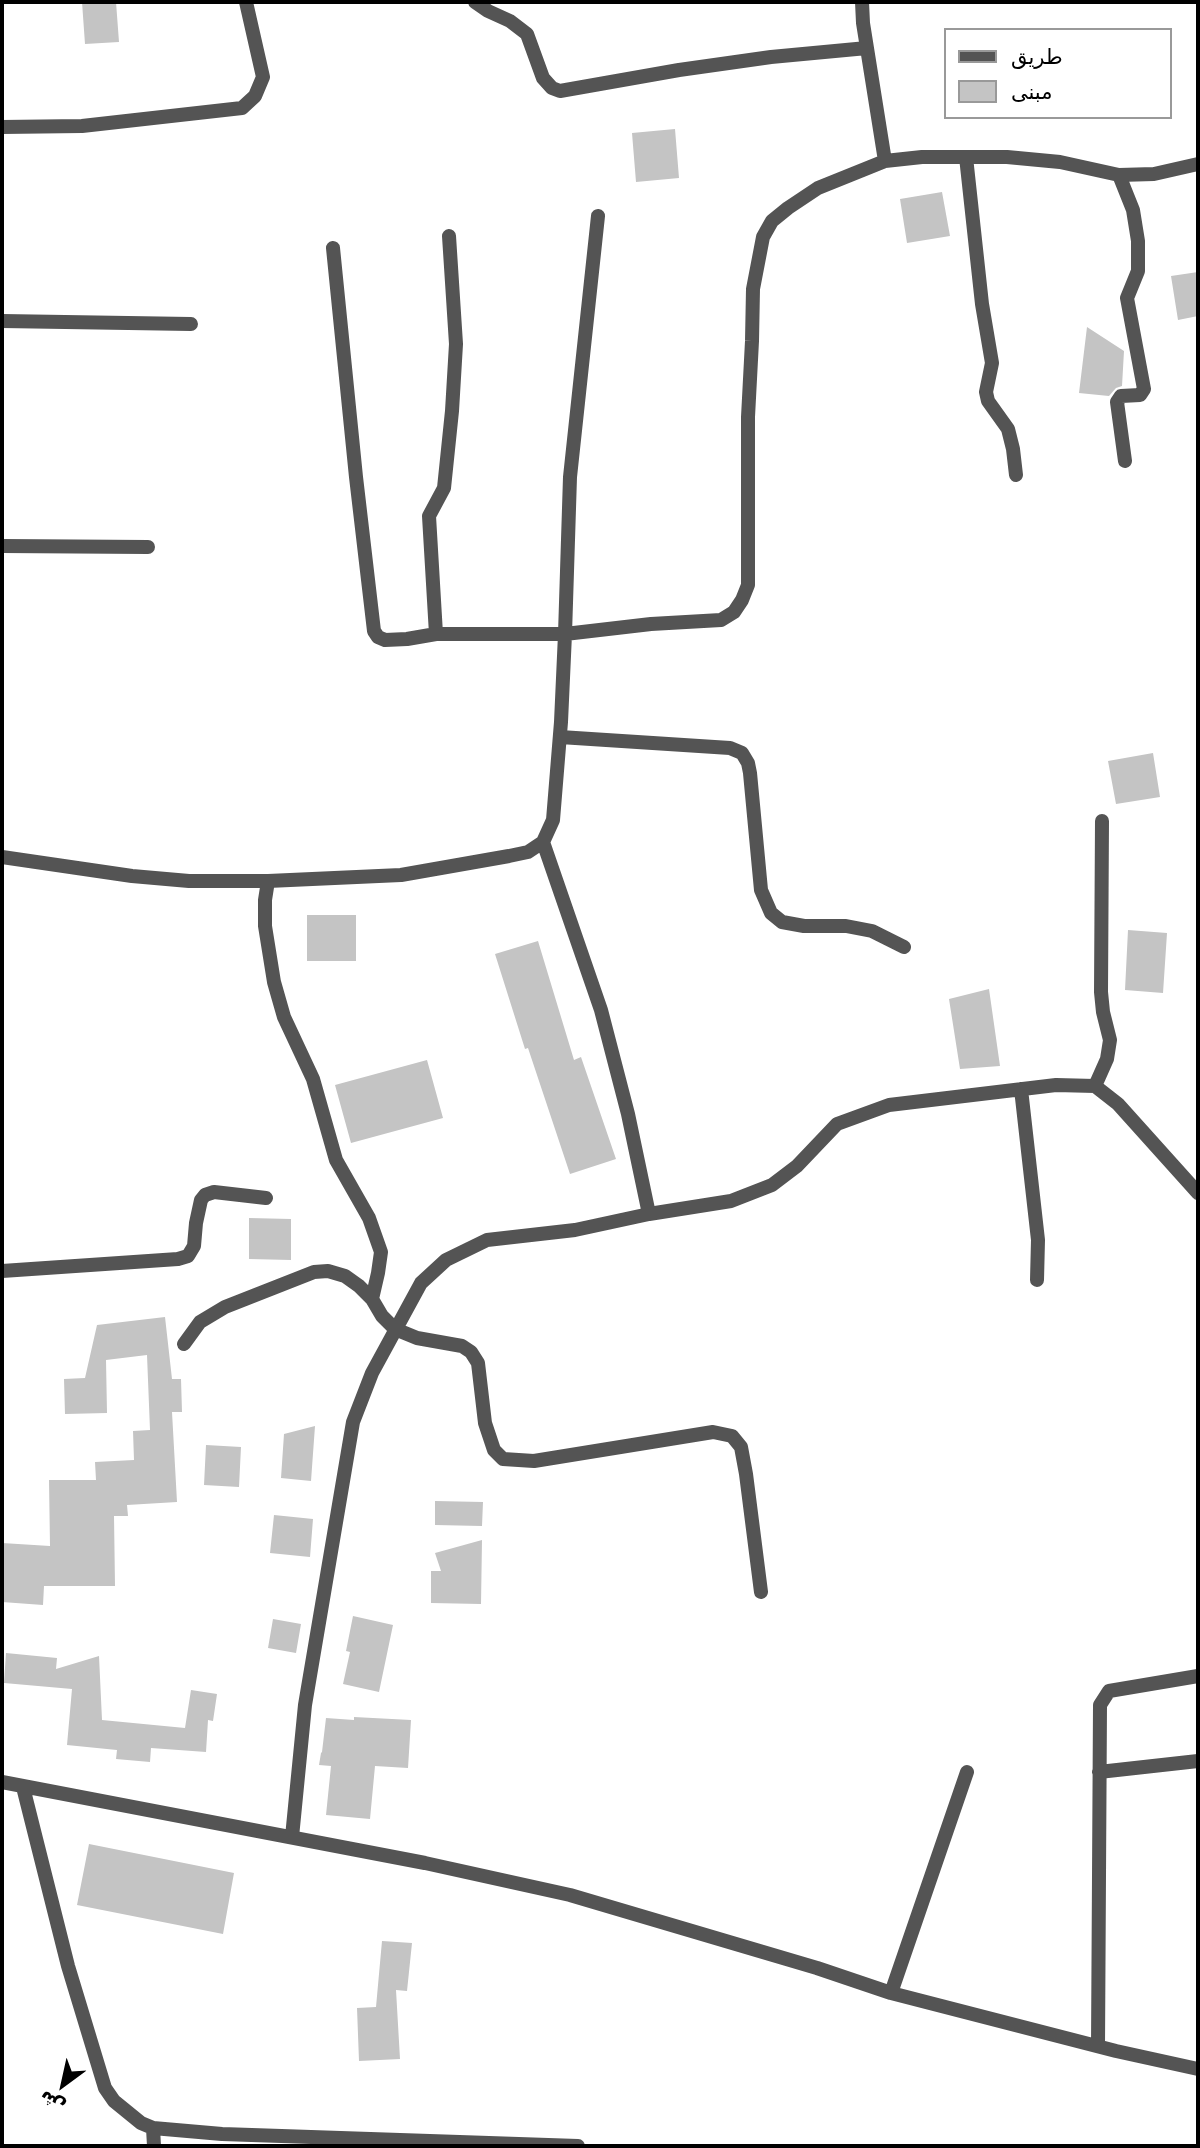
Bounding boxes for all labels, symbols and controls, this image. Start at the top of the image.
legend [944,28,1172,119]
text: طريق [1011,45,1063,69]
text: مبنى [1011,80,1052,104]
north arrow [28,2050,98,2120]
text: ش [35,2086,69,2119]

